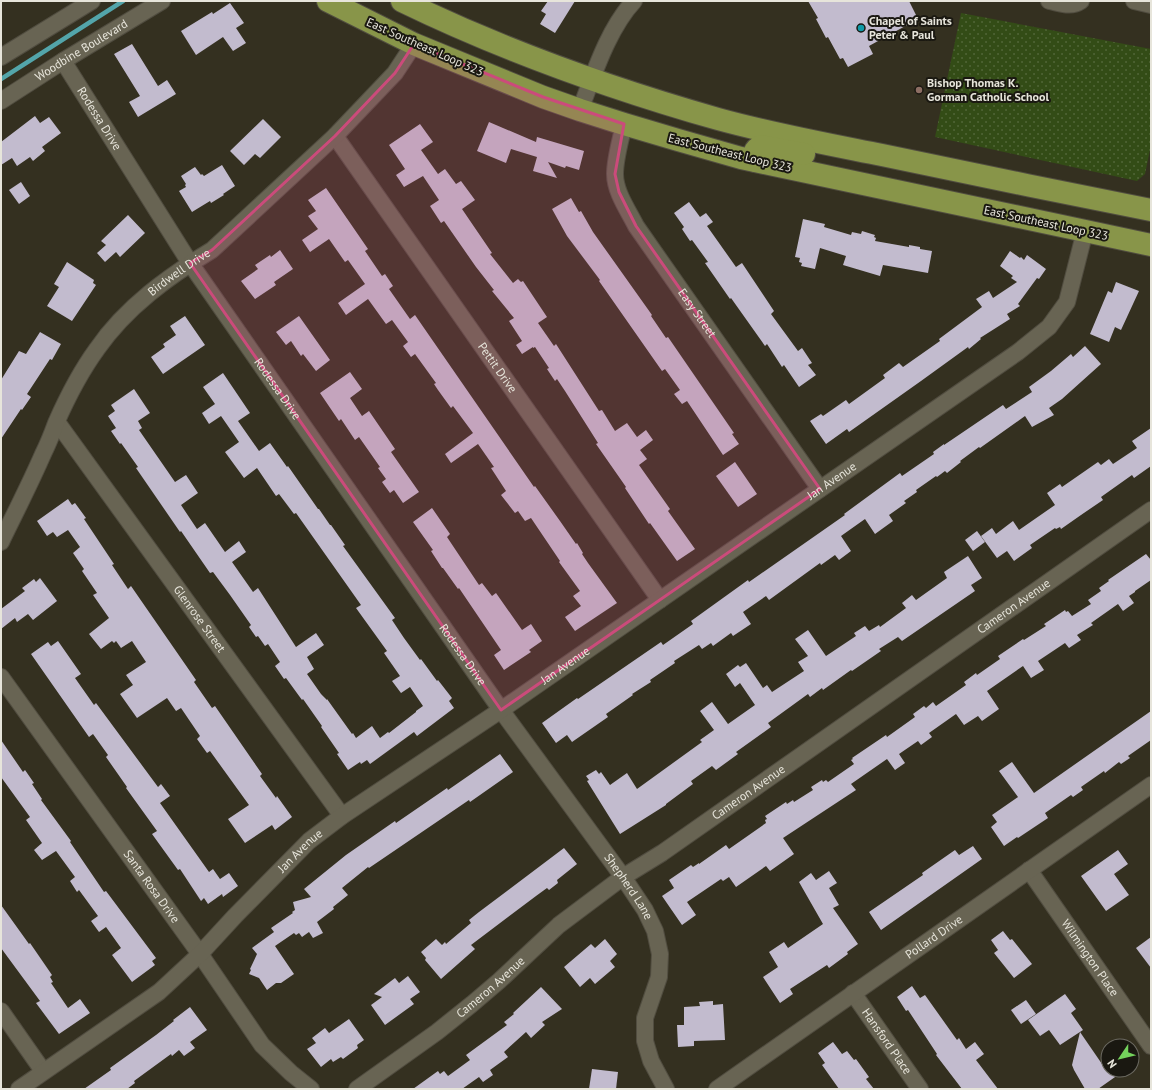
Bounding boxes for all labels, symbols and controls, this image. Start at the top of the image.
place label: Chapel of Saints Peter & Paul [869,13,952,42]
street label: East Southeast Loop 323 [364,14,486,79]
street label: Woodbine Boulevard [32,16,130,84]
marker: Chapel of Saints Peter & Paul [856,23,866,33]
place label: Bishop Thomas K. Gorman Catholic School [927,75,1049,104]
street label: Rodessa Drive [74,84,125,153]
marker: Bishop Thomas K. Gorman Catholic School [914,85,924,95]
street label: East Southeast Loop 323 [667,130,793,175]
street label: East Southeast Loop 323 [983,202,1110,243]
street label: Birdwell Drive [144,245,213,299]
street label: Easy Street [675,285,720,340]
street label: Pettit Drive [475,339,521,396]
street label: Rodessa Drive [251,355,305,422]
street label: Jan Avenue [803,458,859,503]
street label: Cameron Avenue [974,575,1053,637]
street label: Glenrose Street [171,582,229,655]
street label: Rodessa Drive [436,621,490,688]
street label: Jan Avenue [537,643,593,688]
street label: Cameron Avenue [709,761,788,823]
street label: Jan Avenue [273,826,325,876]
street label: Santa Rosa Drive [121,847,183,926]
street label: Shepherd Lane [601,850,656,922]
street label: Pollard Drive [902,911,965,962]
street label: Wilmington Place [1058,916,1122,999]
street label: Cameron Avenue [453,953,527,1021]
street label: Hansford Place [859,1005,915,1077]
north arrow [1100,1038,1140,1078]
text: N [1104,1057,1120,1071]

